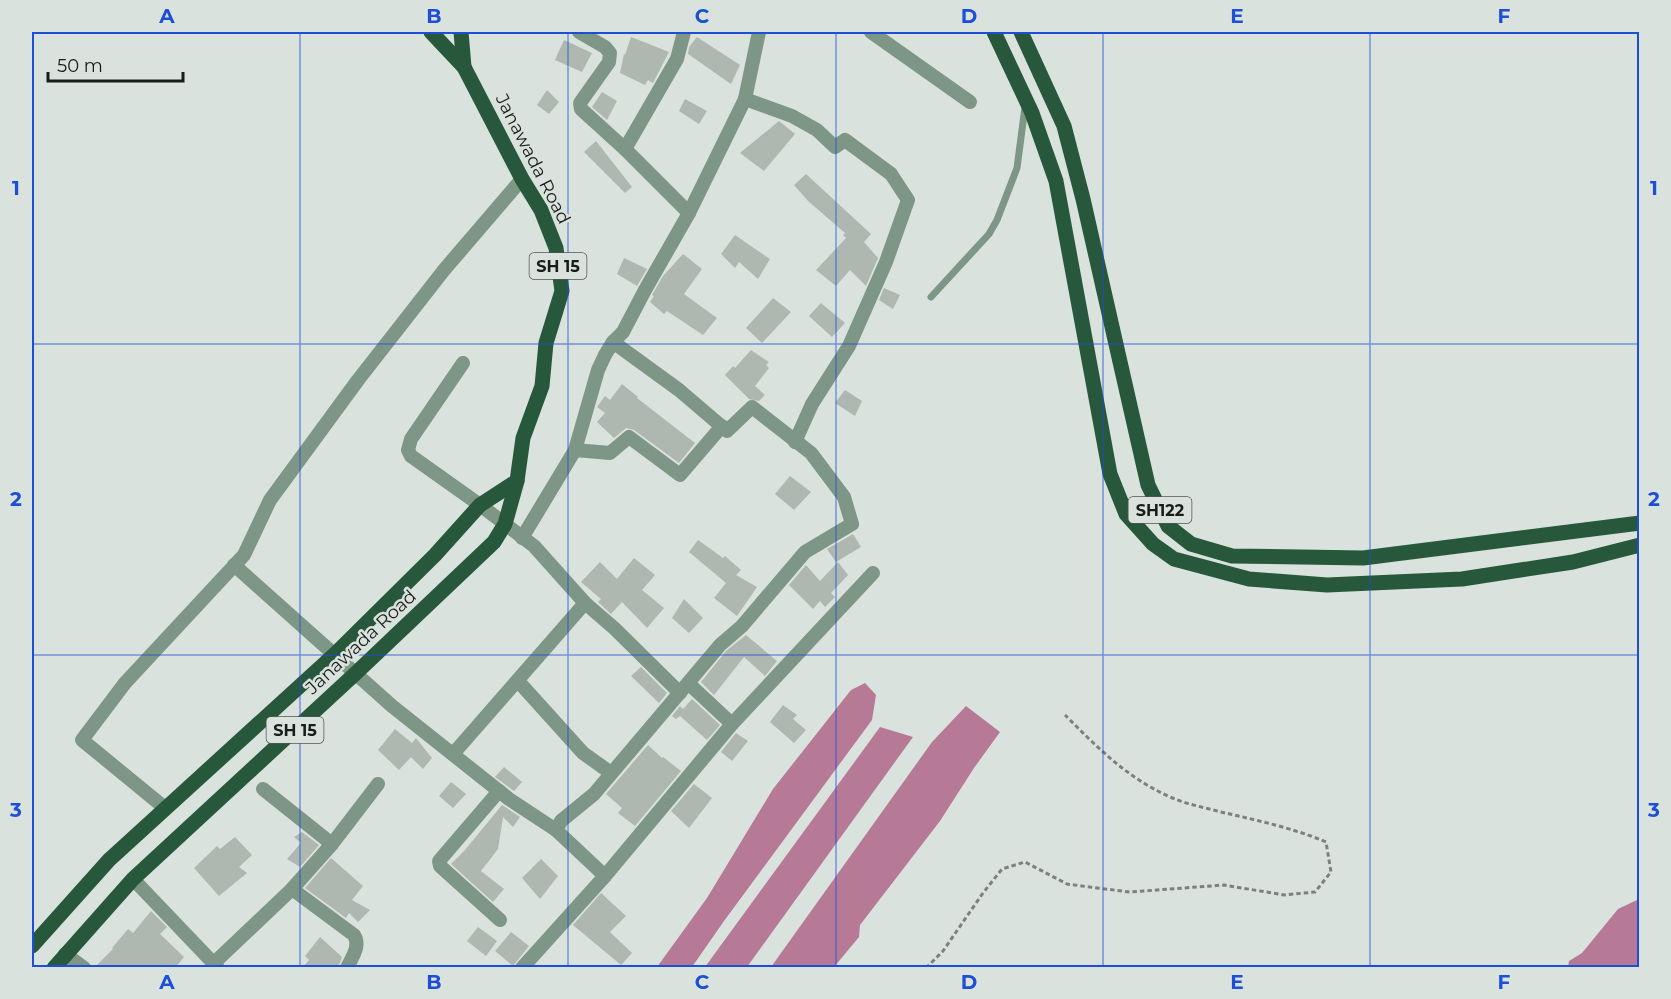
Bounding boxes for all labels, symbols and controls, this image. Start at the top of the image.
text: A [158,4,175,28]
text: B [426,4,442,28]
text: C [695,4,710,28]
text: D [961,4,977,28]
text: E [1230,4,1244,28]
text: F [1498,4,1511,28]
scale bar [48,45,183,83]
text: 50 m [57,55,103,77]
street label: Janawada Road [490,89,575,228]
text: 1 [12,176,20,200]
text: 1 [1650,176,1658,200]
road number: SH 15 [530,253,586,279]
text: 2 [10,487,22,511]
text: 2 [1648,487,1660,511]
road number: SH122 [1128,497,1192,523]
street label: Janawada Road [300,585,421,699]
road number: SH 15 [266,717,324,743]
text: 3 [9,798,22,822]
text: 3 [1647,798,1660,822]
text: A [158,970,175,994]
text: B [426,970,442,994]
text: C [695,970,710,994]
text: D [961,970,977,994]
text: E [1230,970,1244,994]
text: F [1498,970,1511,994]

